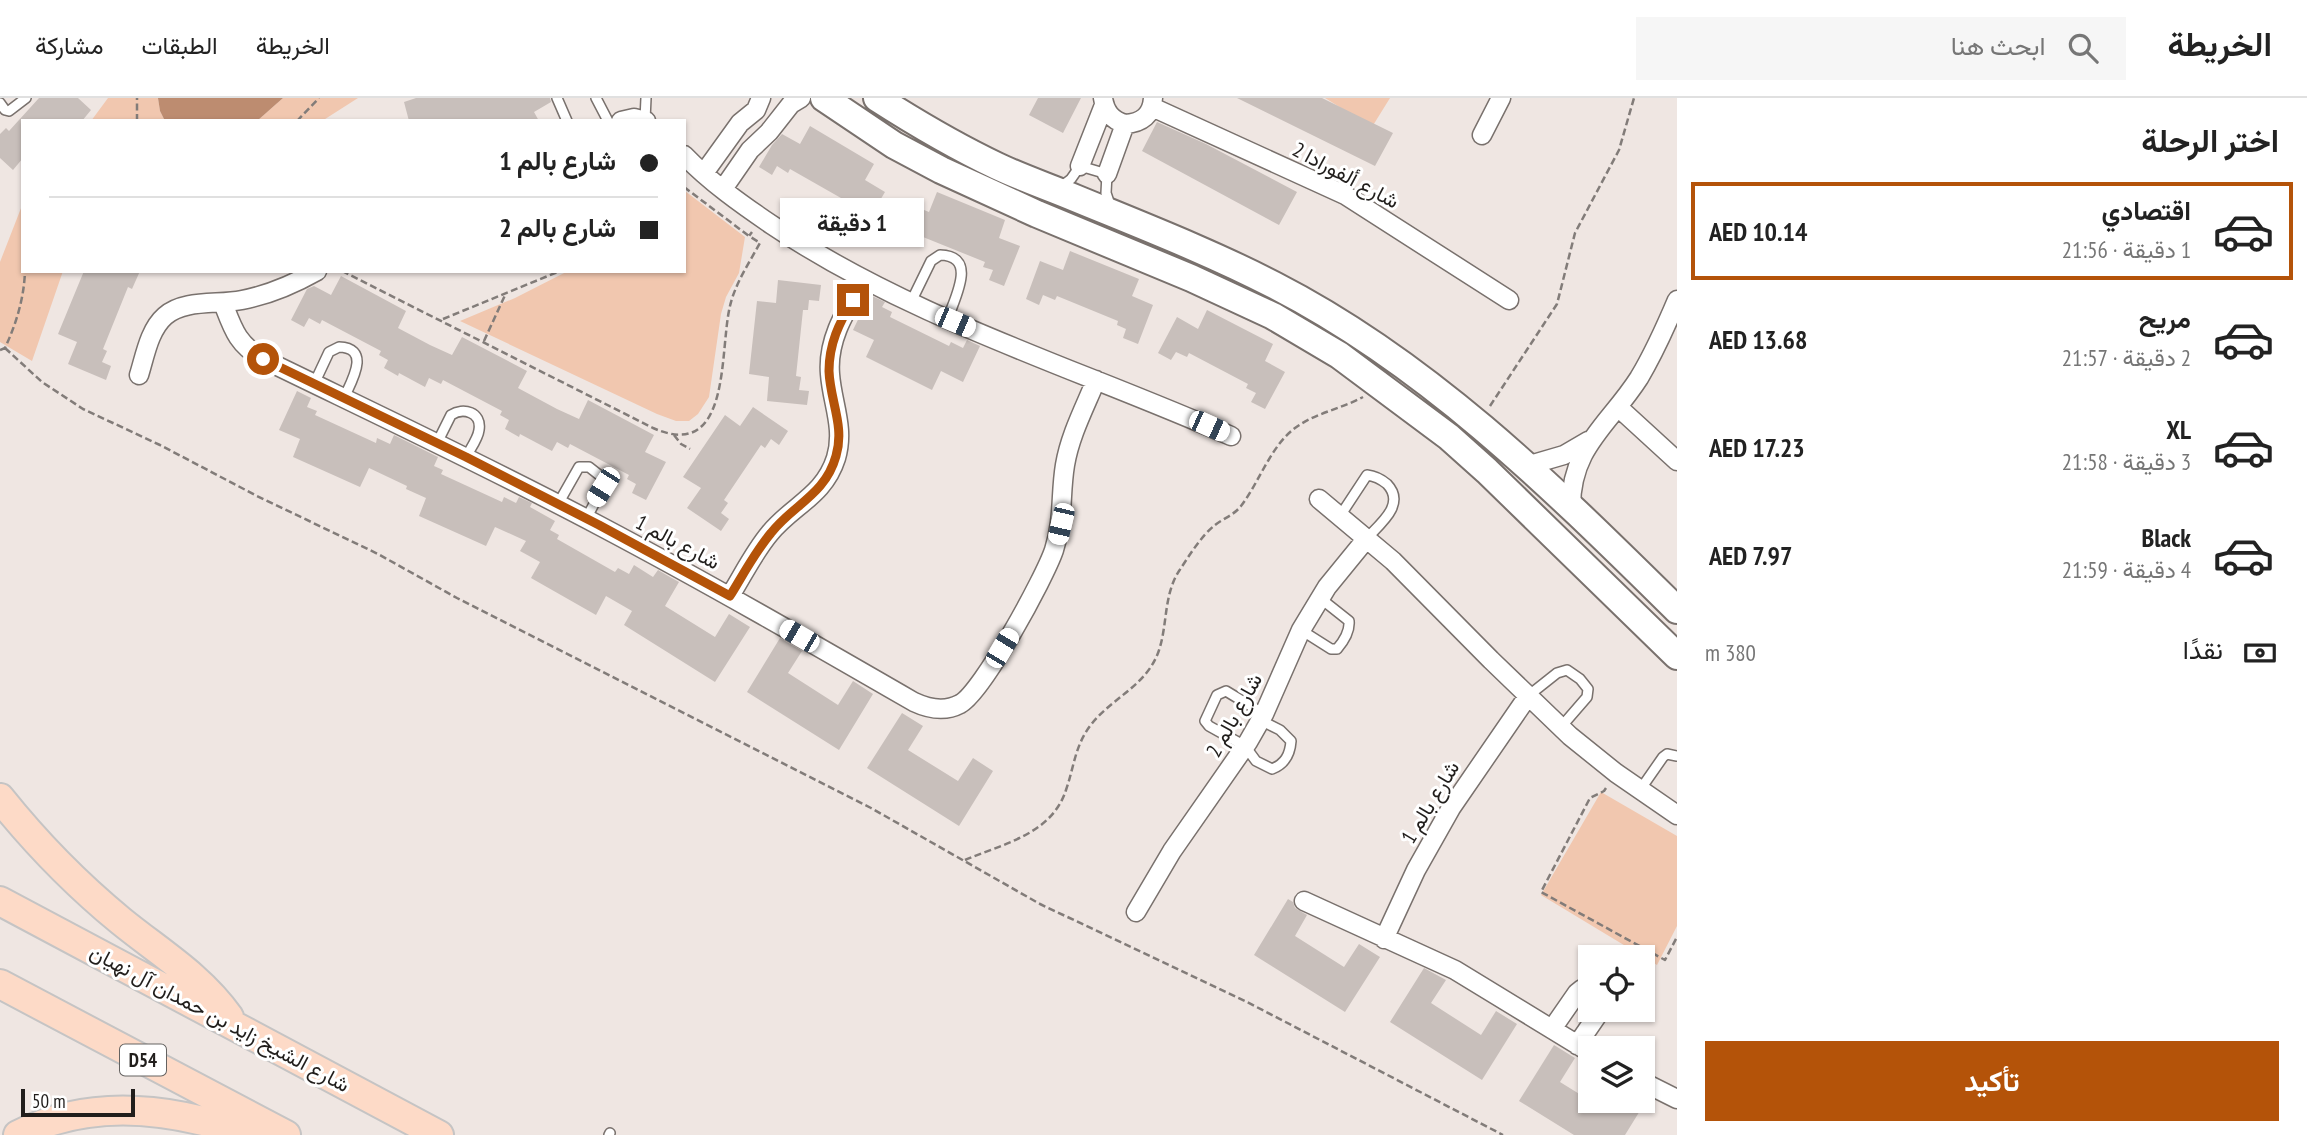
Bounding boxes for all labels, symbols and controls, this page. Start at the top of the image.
search box [1636,17,2126,80]
text: الخريطة [2168,22,2272,65]
text: ابحث هنا [1951,29,2046,62]
icon: search [2064,29,2102,67]
text: مشاركة [35,30,103,61]
text: الطبقات [141,30,218,61]
text: الخريطة [256,30,330,61]
text: اختر الرحلة [2141,119,2279,161]
street label: شارع ألفورادا 2 [1288,136,1404,215]
text: شارع بالم 1 [499,144,616,177]
text: اقتصادي [2102,194,2191,227]
callout: 1 دقيقة [781,198,925,248]
icon: car [2212,200,2275,263]
text: 1 دقيقة [817,208,887,237]
text: شارع بالم 2 [499,211,616,244]
text: AED 10.14 [1709,215,1807,248]
text: 1 دقيقة · 21:56 [2062,235,2191,264]
route end [837,284,869,316]
text: مريح [2139,302,2191,335]
car [932,304,979,340]
icon: car [2212,308,2275,371]
text: AED 13.68 [1709,323,1807,356]
route start [247,343,279,375]
text: 2 دقيقة · 21:57 [2062,343,2191,372]
car [1186,408,1233,444]
text: XL [2166,413,2191,446]
icon: car [2212,416,2275,479]
text: AED 17.23 [1709,431,1805,464]
text: 3 دقيقة · 21:58 [2062,447,2191,476]
car [583,464,624,510]
car [1047,501,1076,547]
street label: شارع بالم 1 [631,509,725,576]
text: Black [2141,521,2191,554]
icon: car [2212,524,2275,587]
text: AED 7.97 [1709,539,1792,572]
text: 4 دقيقة · 21:59 [2062,555,2191,584]
car [776,616,823,656]
car [983,625,1022,671]
text: نقدًا [2183,633,2223,666]
icon: cash [2241,634,2279,672]
text: 380 m [1705,638,1756,667]
street label: شارع بالم 2 [1200,668,1269,762]
street label: شارع بالم 1 [1395,756,1466,849]
street label: شارع الشيخ زايد بن حمدان آل نهيان [85,938,355,1099]
map controls [1578,945,1655,1113]
button: locate [1578,945,1655,1022]
button: layers [1578,1036,1655,1113]
button: تأكيد [1705,1041,2279,1121]
road number: D54 [120,1044,166,1076]
scale bar [21,1086,135,1118]
text: 50 m [32,1089,66,1113]

